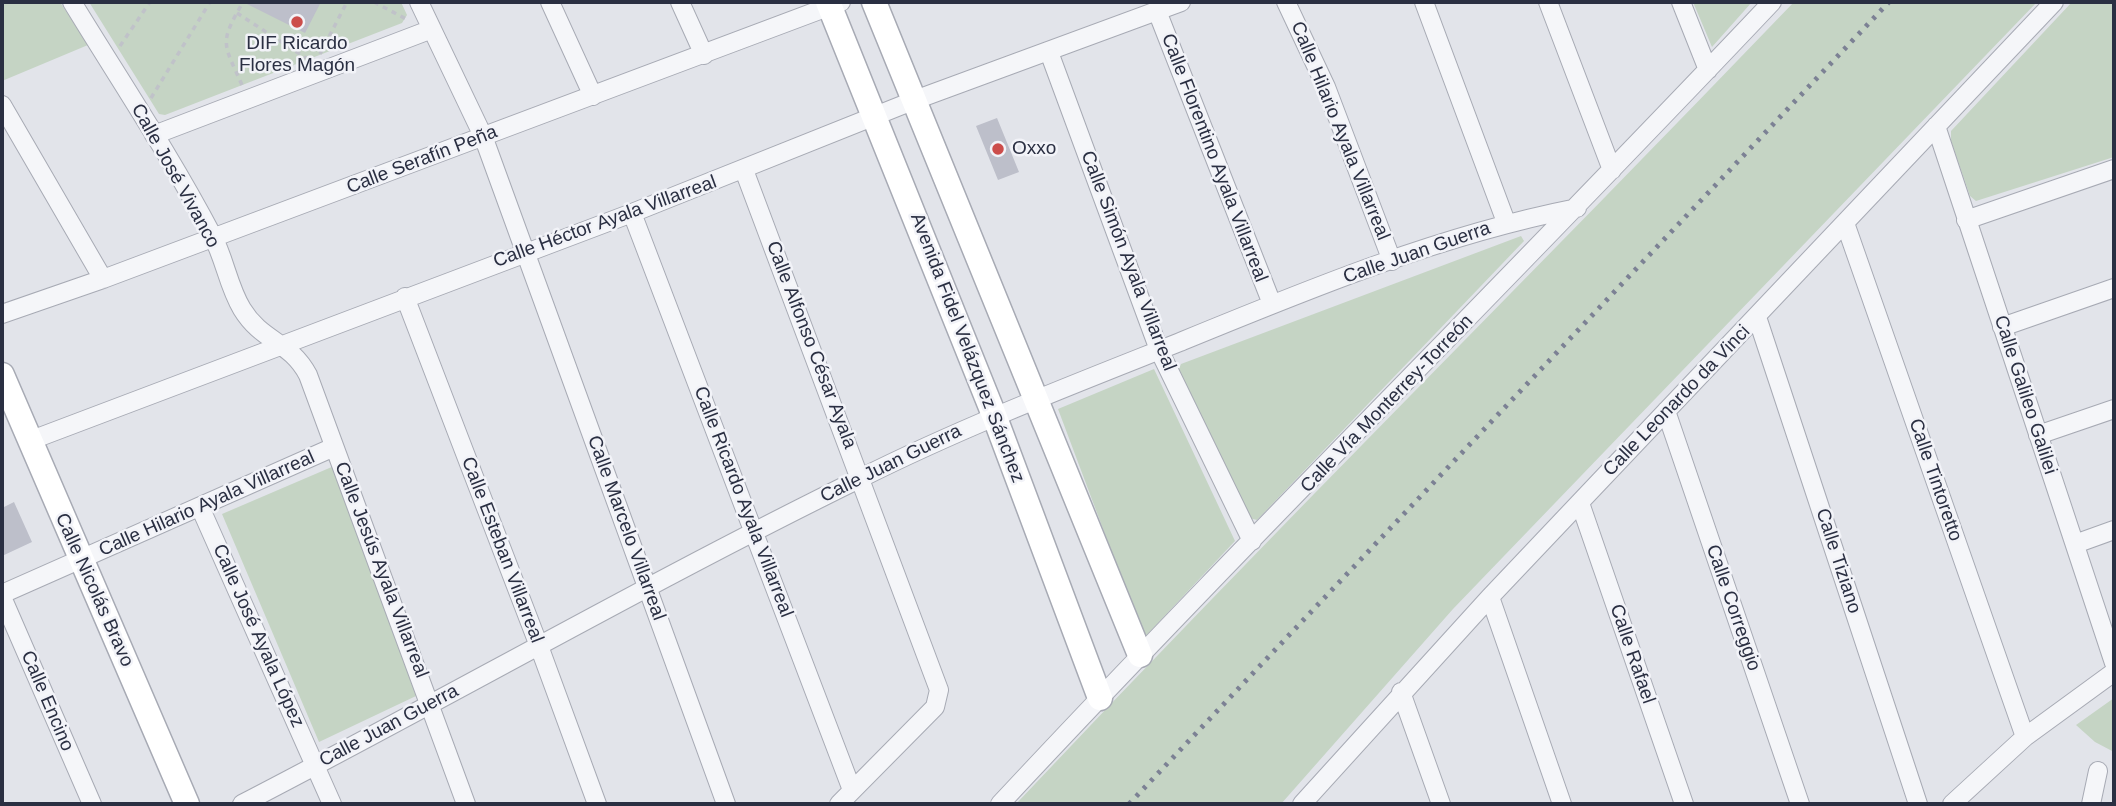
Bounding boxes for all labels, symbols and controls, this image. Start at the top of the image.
marker: DIF Ricardo Flores Magón [289,14,305,30]
street label: Calle Hilario Ayala Villarreal [1286,18,1394,244]
street label: Calle Florentino Ayala Villarreal [1156,31,1272,285]
place label: DIF Ricardo Flores Magón [239,33,355,77]
street label: Calle José Vivanco [126,100,224,252]
street label: Calle Serafín Peña [343,121,501,199]
place label: Oxxo [1012,138,1056,160]
marker: Oxxo [990,141,1006,157]
street label: Calle Simón Ayala Villarreal [1075,148,1181,374]
street label: Calle Héctor Ayala Villarreal [490,171,720,273]
street label: Avenida Fidel Velázquez Sánchez [905,210,1029,486]
street label: Calle Juan Guerra [1340,217,1494,289]
street label: Calle Alfonso César Ayala [761,238,861,452]
street label: Calle Vía Monterrey-Torreón [1296,310,1478,498]
street label: Calle Galileo Galilei [1989,313,2061,477]
street label: Calle Leonardo da Vinci [1599,321,1755,481]
street label: Calle Ricardo Ayala Villarreal [688,383,798,621]
street label: Calle Tintoretto [1903,416,1967,544]
street label: Calle Juan Guerra [817,420,965,508]
street label: Calle Marcelo Villarreal [582,432,670,624]
street label: Calle Hilario Ayala Villarreal [96,446,318,562]
street label: Calle Esteban Villarreal [456,454,548,646]
street label: Calle Jesús Ayala Villarreal [329,459,433,681]
street label: Calle Tiziano [1810,506,1866,616]
street label: Calle Nicolás Bravo [50,510,138,670]
street label: Calle José Ayala López [207,541,309,731]
street label: Calle Correggio [1701,542,1765,674]
street label: Calle Rafael [1604,601,1660,707]
street label: Calle Encino [16,647,78,755]
street label: Calle Juan Guerra [316,680,462,772]

